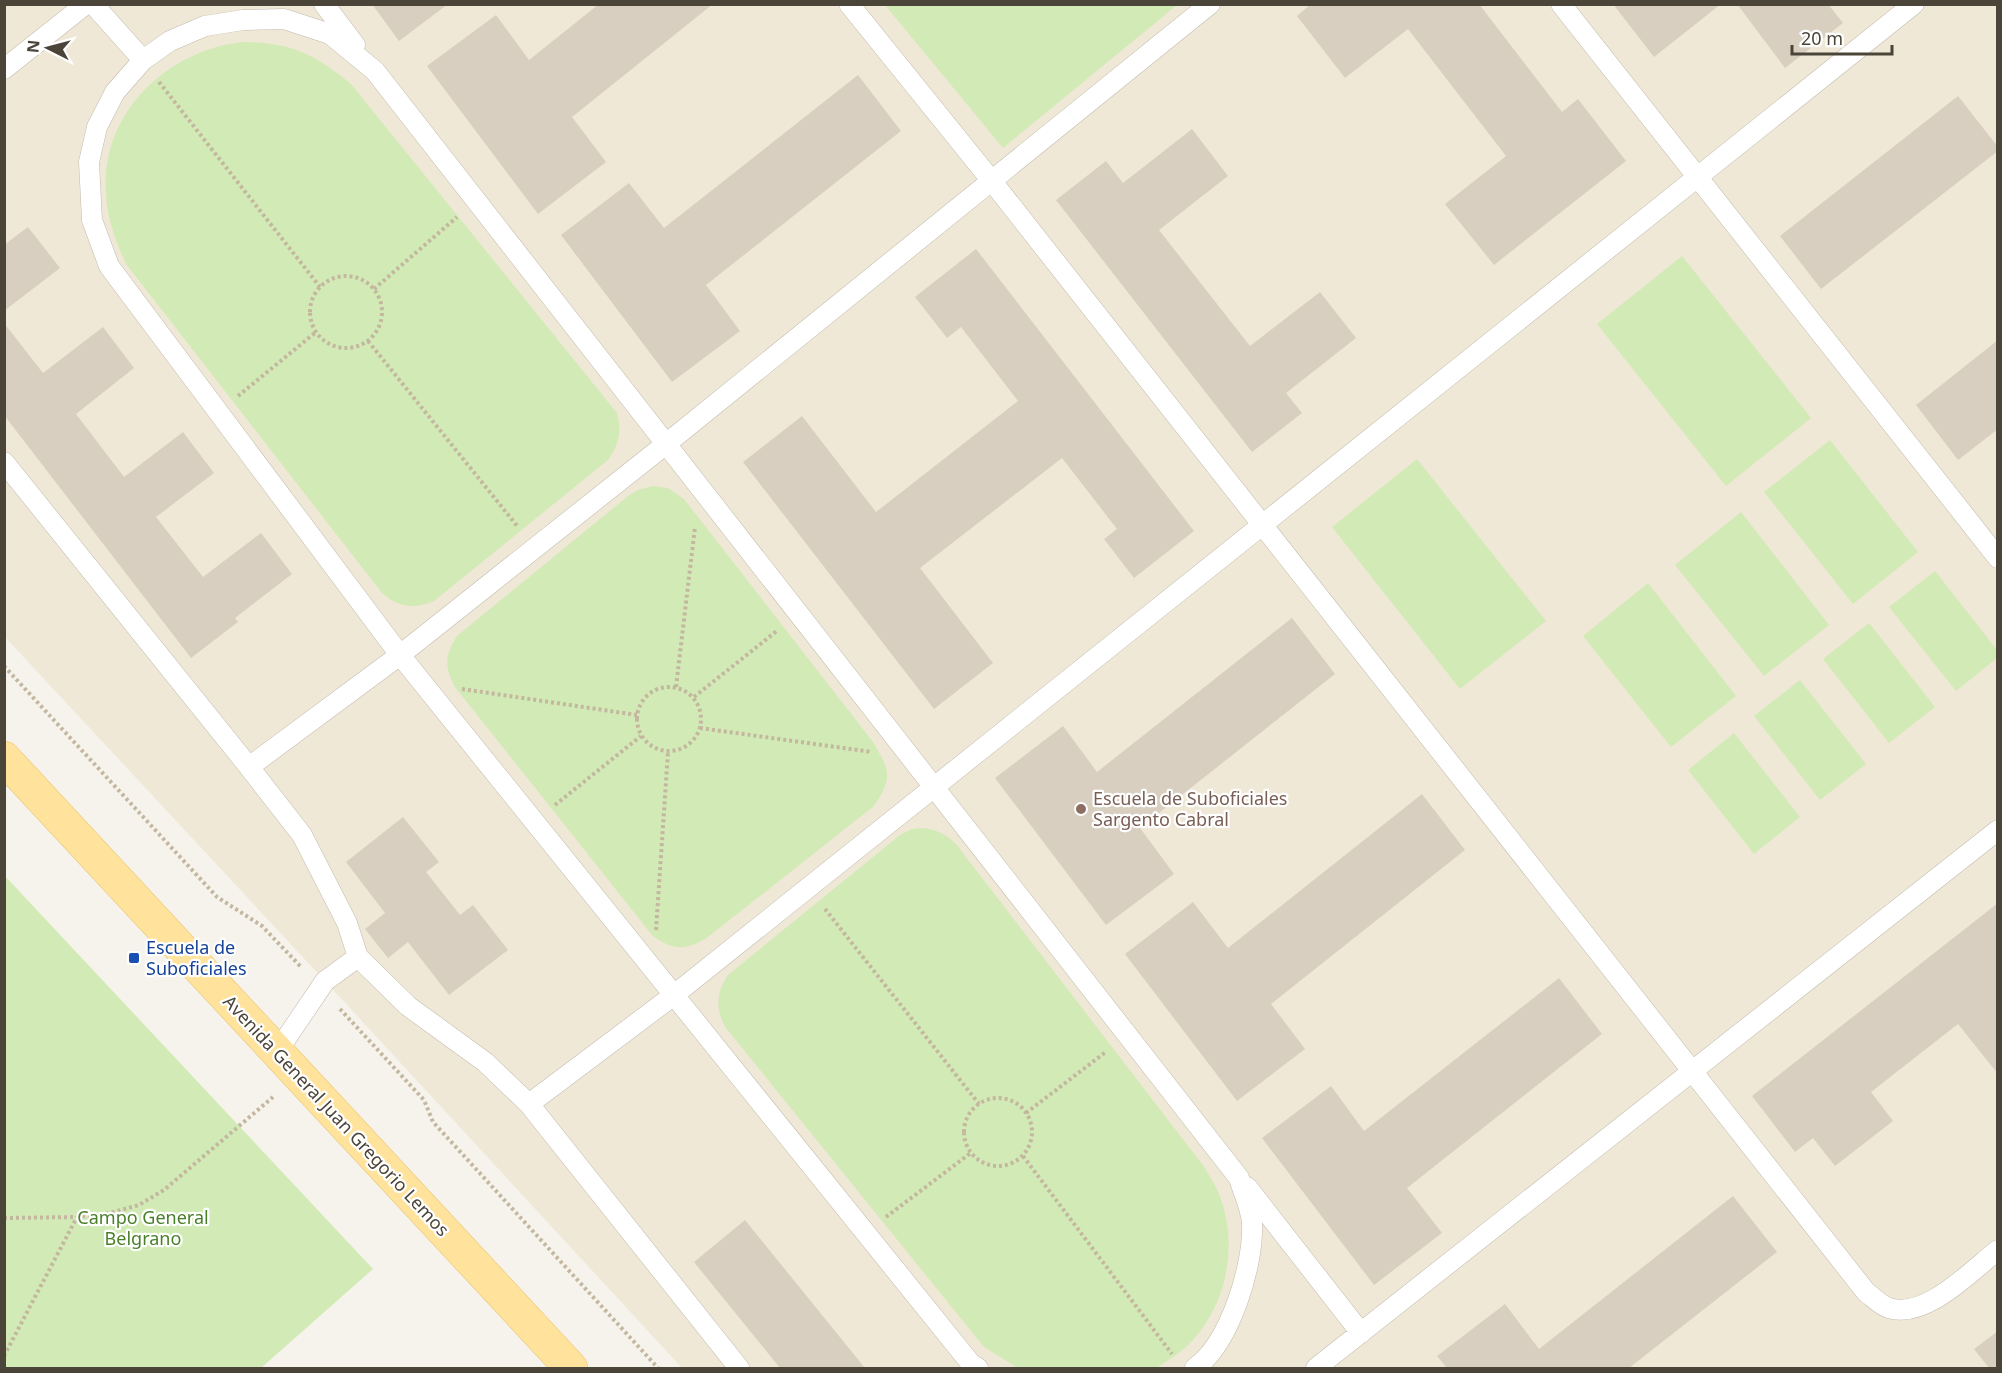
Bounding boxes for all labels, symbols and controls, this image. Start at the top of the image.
north arrow [18,18,78,78]
scale bar [1792,18,1892,56]
text: 20 m [1801,26,1843,50]
text: N [21,39,45,54]
place label: Escuela de Suboficiales Sargento Cabral [1093,786,1287,831]
marker: Escuela de Suboficiales Sargento Cabral [1074,802,1088,816]
place label: Escuela de Suboficiales [146,935,247,980]
marker: Escuela de Suboficiales [127,951,141,965]
street label: Avenida General Juan Gregorio Lemos [218,990,455,1241]
park label: Campo General Belgrano [77,1205,209,1250]

